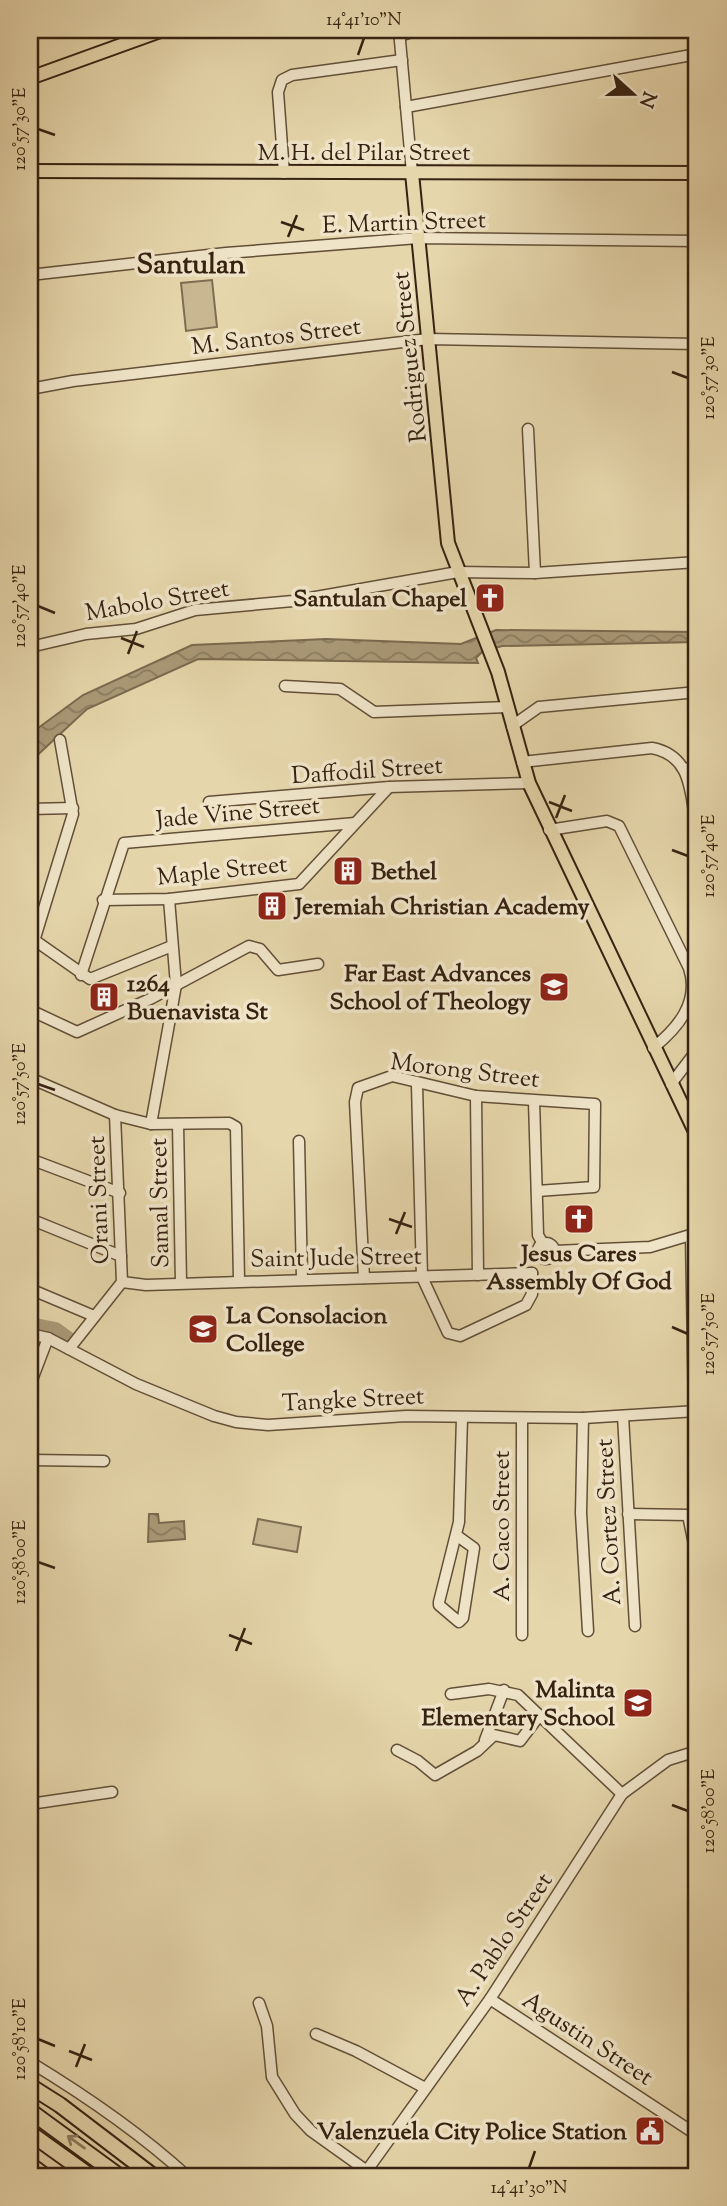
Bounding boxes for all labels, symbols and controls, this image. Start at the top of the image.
text: 14°41'10"N [326,8,402,34]
north arrow [598,60,668,130]
text: 120°57'30"E [8,87,34,171]
text: N [631,87,662,111]
street label: M. H. del Pilar Street [257,137,471,171]
street label: E. Martin Street [322,204,486,244]
district label: Santulan [137,246,246,286]
street label: Rodriguez Street [385,270,437,444]
street label: M. Santos Street [190,311,363,365]
text: 120°57'30"E [697,336,723,420]
text: 120°57'40"E [8,564,34,648]
street label: Mabolo Street [83,573,232,631]
church icon: Santulan Chapel [473,581,507,615]
place label: Santulan Chapel [293,583,467,617]
street label: Daffodil Street [290,750,444,794]
street label: Jade Vine Street [153,790,321,838]
text: 120°57'40"E [697,814,723,898]
street label: Maple Street [155,848,289,896]
building icon: Bethel [331,854,365,888]
place label: Bethel [371,856,437,890]
building icon: Jeremiah Christian Academy [255,889,289,923]
place label: Jeremiah Christian Academy [293,891,590,925]
place label: Far East Advances School of Theology [329,958,531,1020]
place label: 1264 Buenavista St [127,968,269,1030]
school or university icon: Far East Advances School of Theology [537,970,571,1004]
building icon: 1264 Buenavista St [87,980,121,1014]
text: 120°57'50"E [8,1043,34,1125]
street label: Morong Street [388,1046,541,1098]
street label: Orani Street [81,1135,119,1265]
street label: Samal Street [143,1138,179,1268]
church icon: Jesus Cares Assembly Of God [562,1202,596,1236]
place label: Jesus Cares Assembly Of God [486,1238,672,1300]
street label: Saint Jude Street [250,1241,422,1277]
text: 120°57'50"E [697,1293,723,1375]
place label: La Consolacion College [226,1300,388,1362]
school or university icon: La Consolacion College [186,1312,220,1346]
street label: Tangke Street [281,1380,425,1422]
street label: A. Cortez Street [589,1438,631,1606]
street label: A. Caco Street [486,1450,520,1602]
text: 120°58'00"E [8,1520,34,1604]
place label: Malinta Elementary School [421,1674,616,1736]
school or university icon: Malinta Elementary School [621,1686,655,1720]
text: 120°58'00"E [697,1769,723,1853]
street label: A. Pablo Street [447,1867,562,2014]
street label: Agustin Street [515,1984,659,2095]
text: 120°58'10"E [8,1998,34,2080]
public building icon: Valenzuela City Police Station [633,2114,667,2148]
place label: Valenzuela City Police Station [317,2116,628,2150]
one-way arrow [67,2135,86,2149]
text: 14°41'30"N [491,2176,567,2202]

